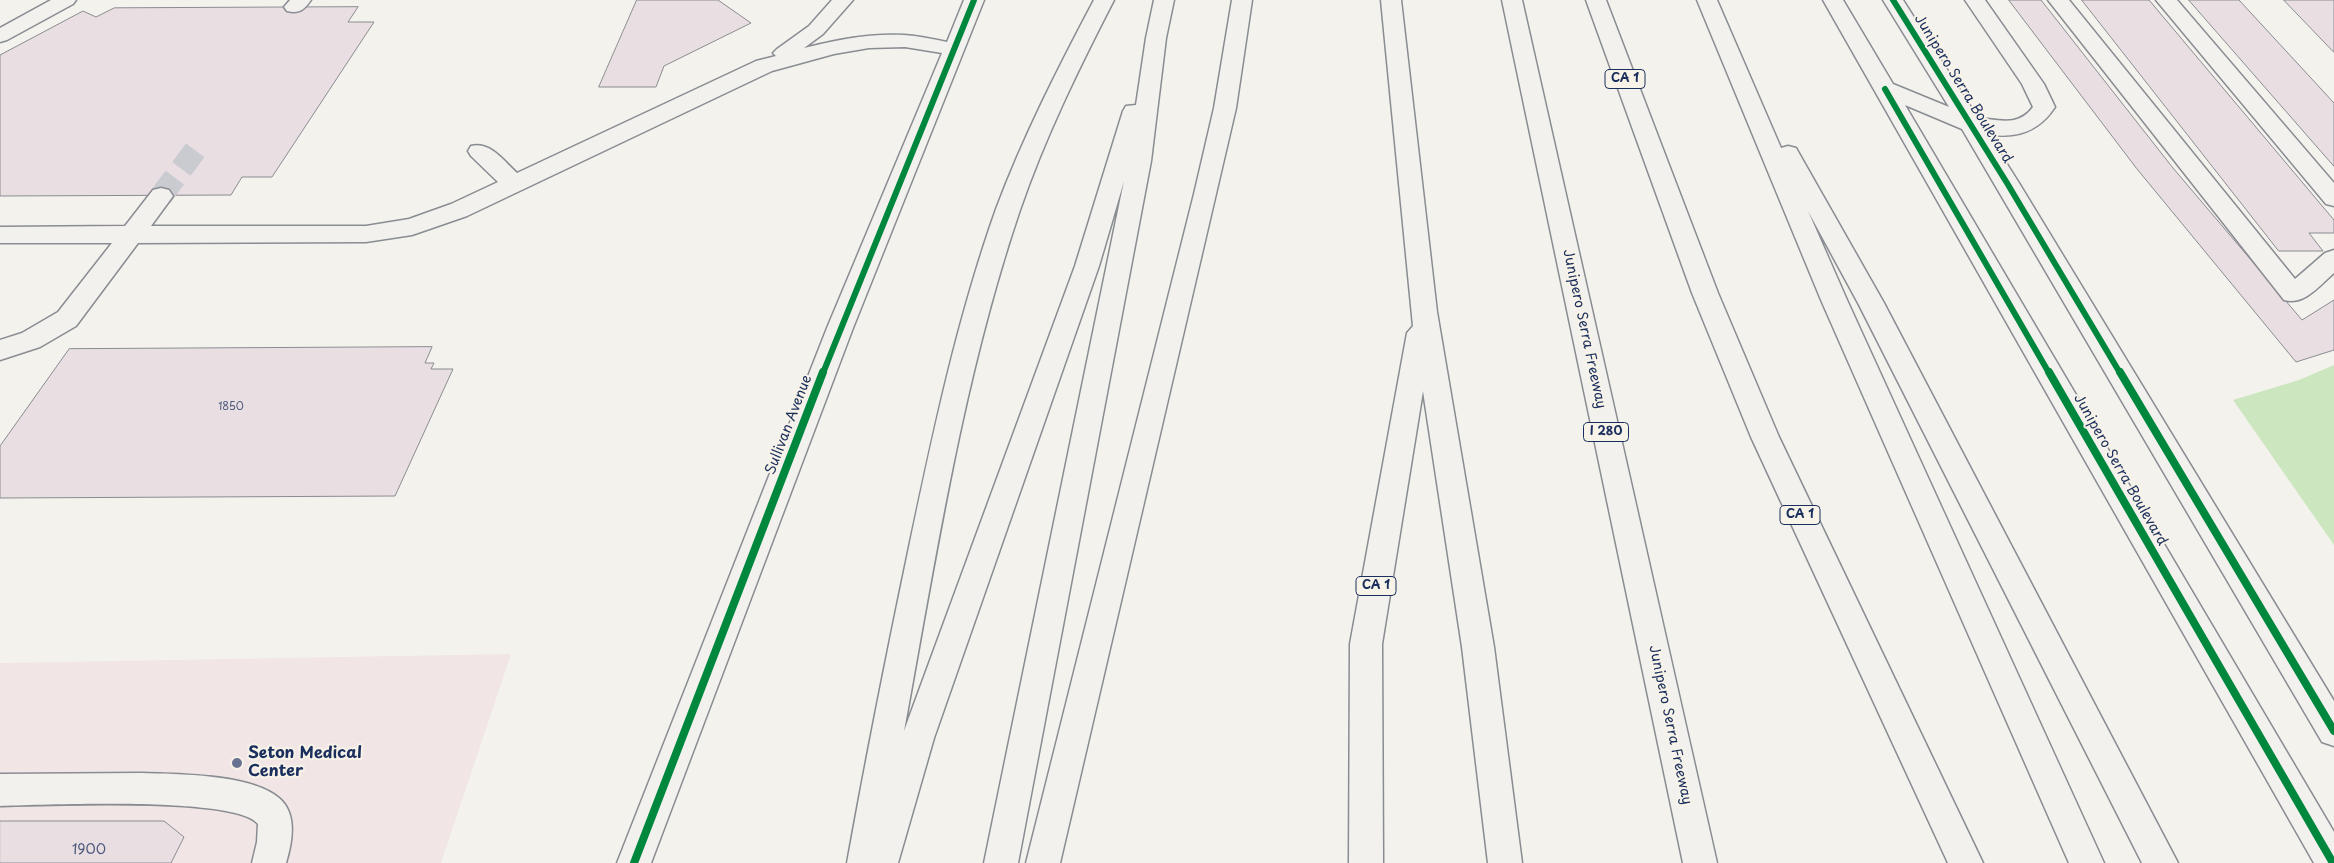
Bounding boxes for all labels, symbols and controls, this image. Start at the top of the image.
street label: Junipero Serra Boulevard [1910,12,2016,166]
road number: CA 1 [1605,70,1645,88]
street label: Junipero Serra Freeway [1559,248,1609,410]
street label: Sullivan Avenue [762,373,816,477]
street label: Junipero Serra Boulevard [2070,391,2170,549]
house number: 1850 [218,400,244,414]
road number: I 280 [1584,422,1628,442]
road number: CA 1 [1780,506,1820,524]
road number: CA 1 [1356,576,1396,596]
street label: Junipero Serra Freeway [1645,644,1695,806]
place label: Seton Medical Center [248,744,362,782]
marker: Seton Medical Center [230,756,244,770]
house number: 1900 [72,842,106,858]

